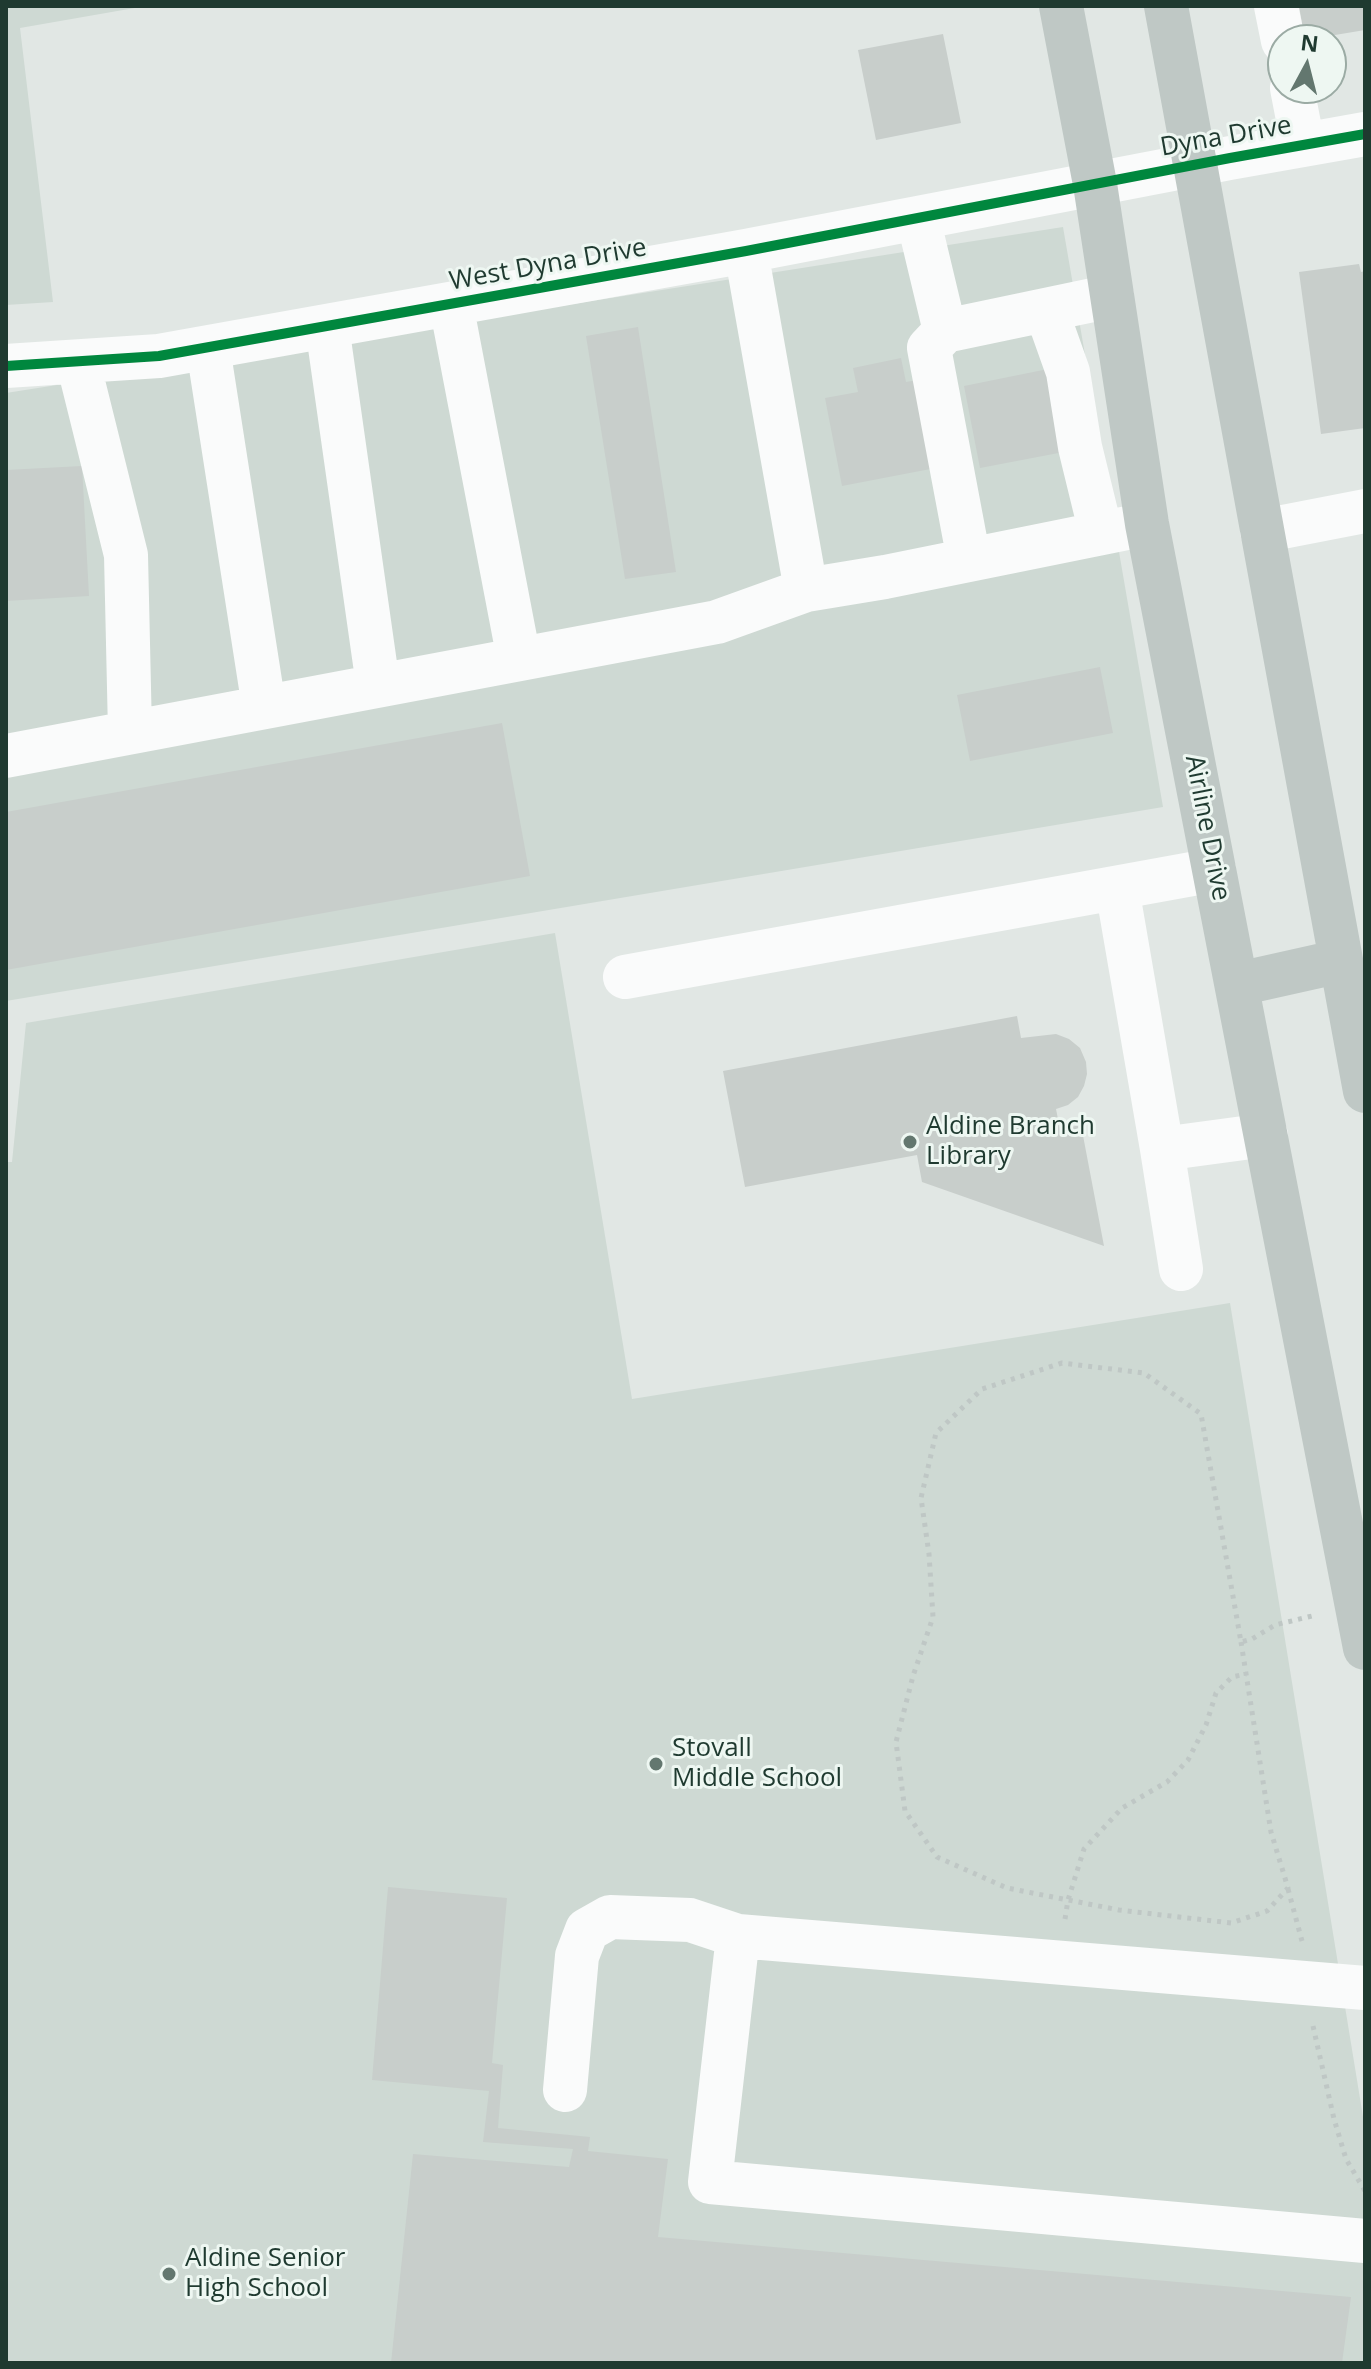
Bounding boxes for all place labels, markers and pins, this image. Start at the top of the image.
place label: Aldine Branch Library [926,1111,1095,1172]
marker: Aldine Branch Library [901,1133,919,1151]
place label: Stovall Middle School [672,1733,842,1794]
marker: Stovall Middle School [647,1755,665,1773]
place label: Aldine Senior High School [185,2243,345,2304]
marker: Aldine Senior High School [160,2265,178,2283]

